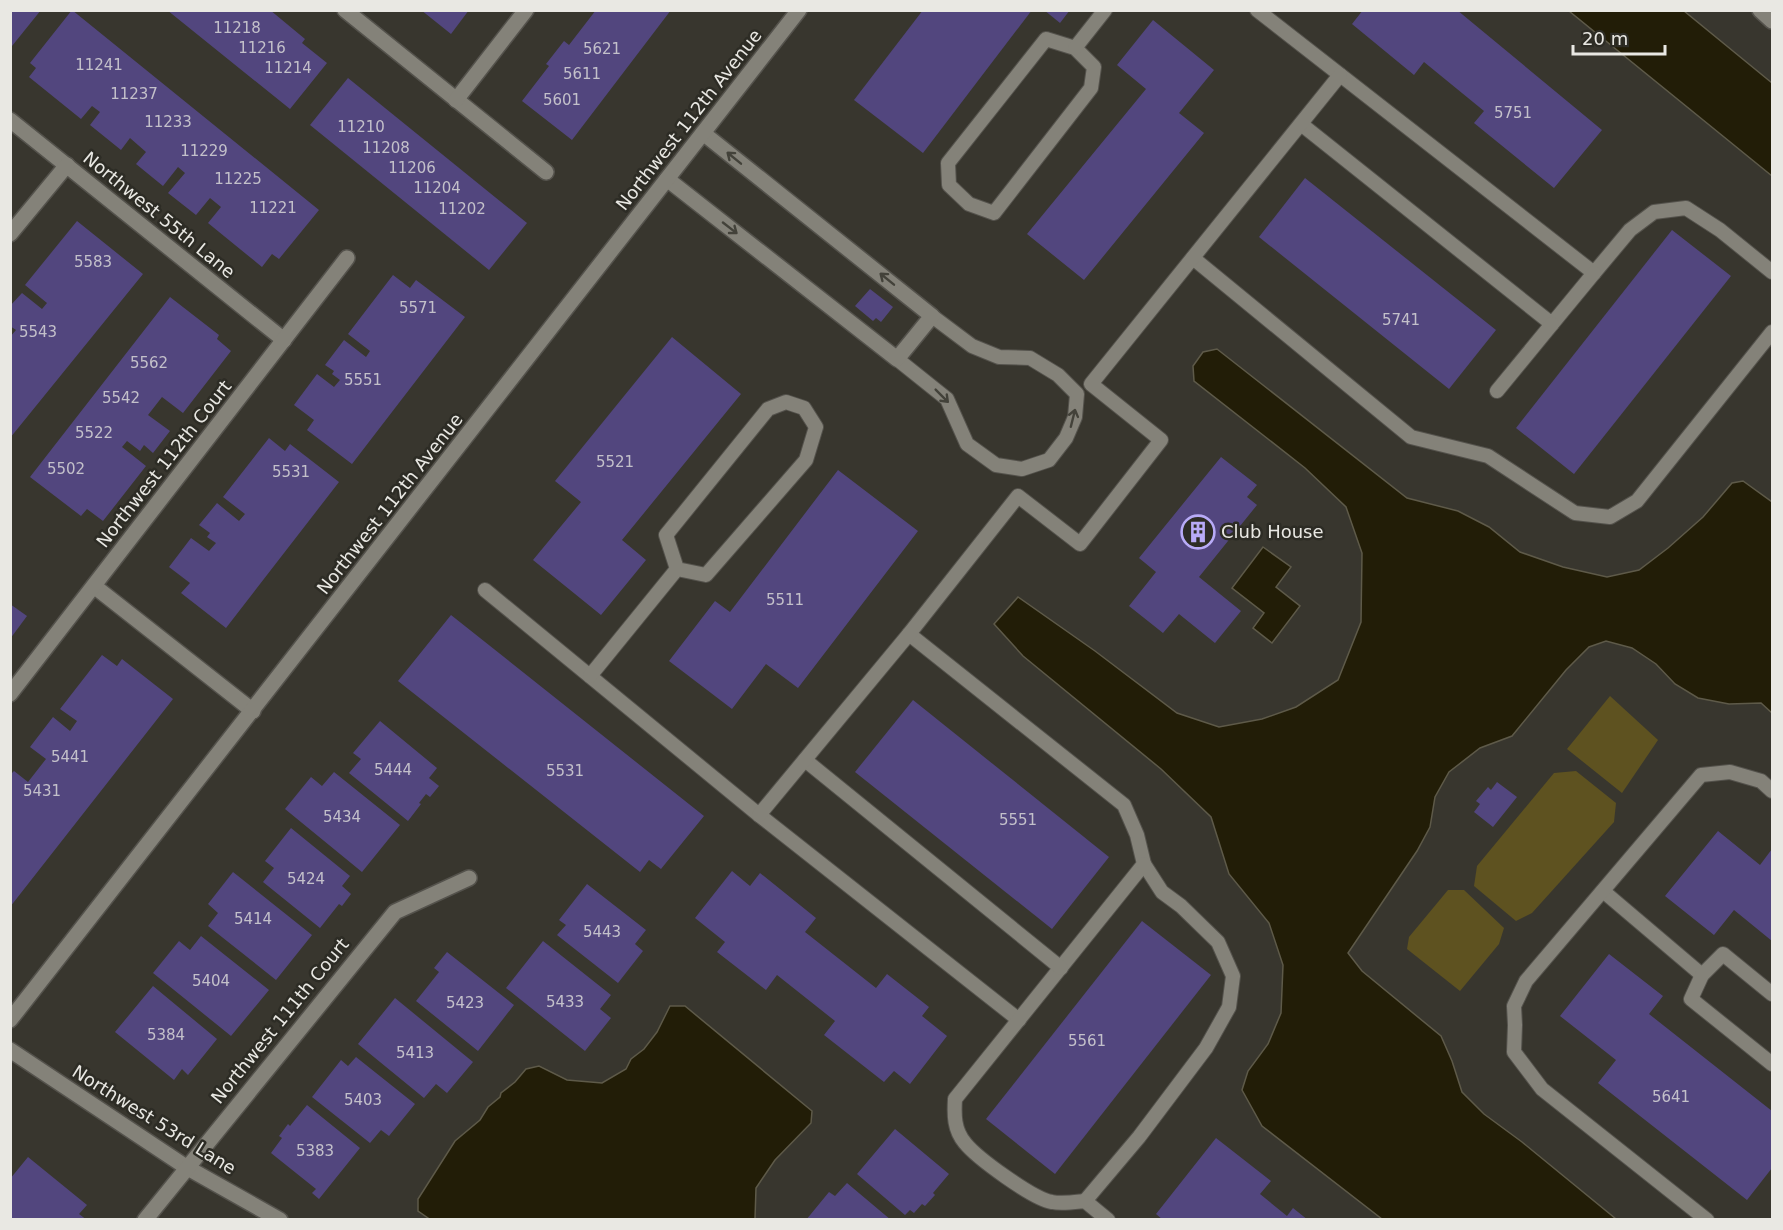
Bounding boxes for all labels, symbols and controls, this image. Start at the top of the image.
scale bar [1573,18,1664,56]
house number: 11218 [213,19,261,37]
street label: Northwest 112th Avenue [611,25,766,214]
text: 20 m [1582,28,1628,49]
house number: 11216 [238,39,286,57]
house number: 5621 [583,40,621,58]
house number: 11241 [75,56,123,74]
house number: 11214 [264,59,312,77]
house number: 5611 [563,65,601,83]
house number: 11237 [110,85,158,103]
house number: 5601 [543,91,581,109]
house number: 5751 [1494,104,1532,122]
house number: 11233 [144,113,192,131]
house number: 11210 [337,118,385,136]
house number: 11208 [362,139,410,157]
house number: 11229 [180,142,228,160]
street label: Northwest 55th Lane [79,147,239,282]
one-way arrow [727,151,743,164]
house number: 11206 [388,159,436,177]
house number: 11225 [214,170,262,188]
house number: 11204 [413,179,461,197]
house number: 11221 [249,199,297,217]
house number: 11202 [438,200,486,218]
one-way arrow [722,222,738,235]
house number: 5583 [74,253,112,271]
one-way arrow [879,273,895,286]
house number: 5571 [399,299,437,317]
house number: 5741 [1382,311,1420,329]
house number: 5543 [19,323,57,341]
house number: 5562 [130,354,168,372]
house number: 5551 [344,371,382,389]
street label: Northwest 112th Court [92,376,235,551]
house number: 5542 [102,389,140,407]
one-way arrow [934,389,949,404]
street label: Northwest 112th Avenue [312,409,467,598]
one-way arrow [1068,409,1080,428]
house number: 5522 [75,424,113,442]
house number: 5521 [596,453,634,471]
house number: 5502 [47,460,85,478]
house number: 5531 [272,463,310,481]
building icon: Club House [1180,514,1216,550]
place label: Club House [1221,521,1324,542]
house number: 5511 [766,591,804,609]
house number: 5441 [51,748,89,766]
house number: 5444 [374,761,412,779]
house number: 5531 [546,762,584,780]
house number: 5431 [23,782,61,800]
house number: 5434 [323,808,361,826]
house number: 5551 [999,811,1037,829]
house number: 5424 [287,870,325,888]
house number: 5414 [234,910,272,928]
house number: 5443 [583,923,621,941]
street label: Northwest 111th Court [207,934,353,1107]
house number: 5404 [192,972,230,990]
house number: 5433 [546,993,584,1011]
house number: 5423 [446,994,484,1012]
house number: 5384 [147,1026,185,1044]
house number: 5561 [1068,1032,1106,1050]
house number: 5413 [396,1044,434,1062]
street label: Northwest 53rd Lane [69,1061,240,1179]
house number: 5641 [1652,1088,1690,1106]
house number: 5403 [344,1091,382,1109]
house number: 5383 [296,1142,334,1160]

